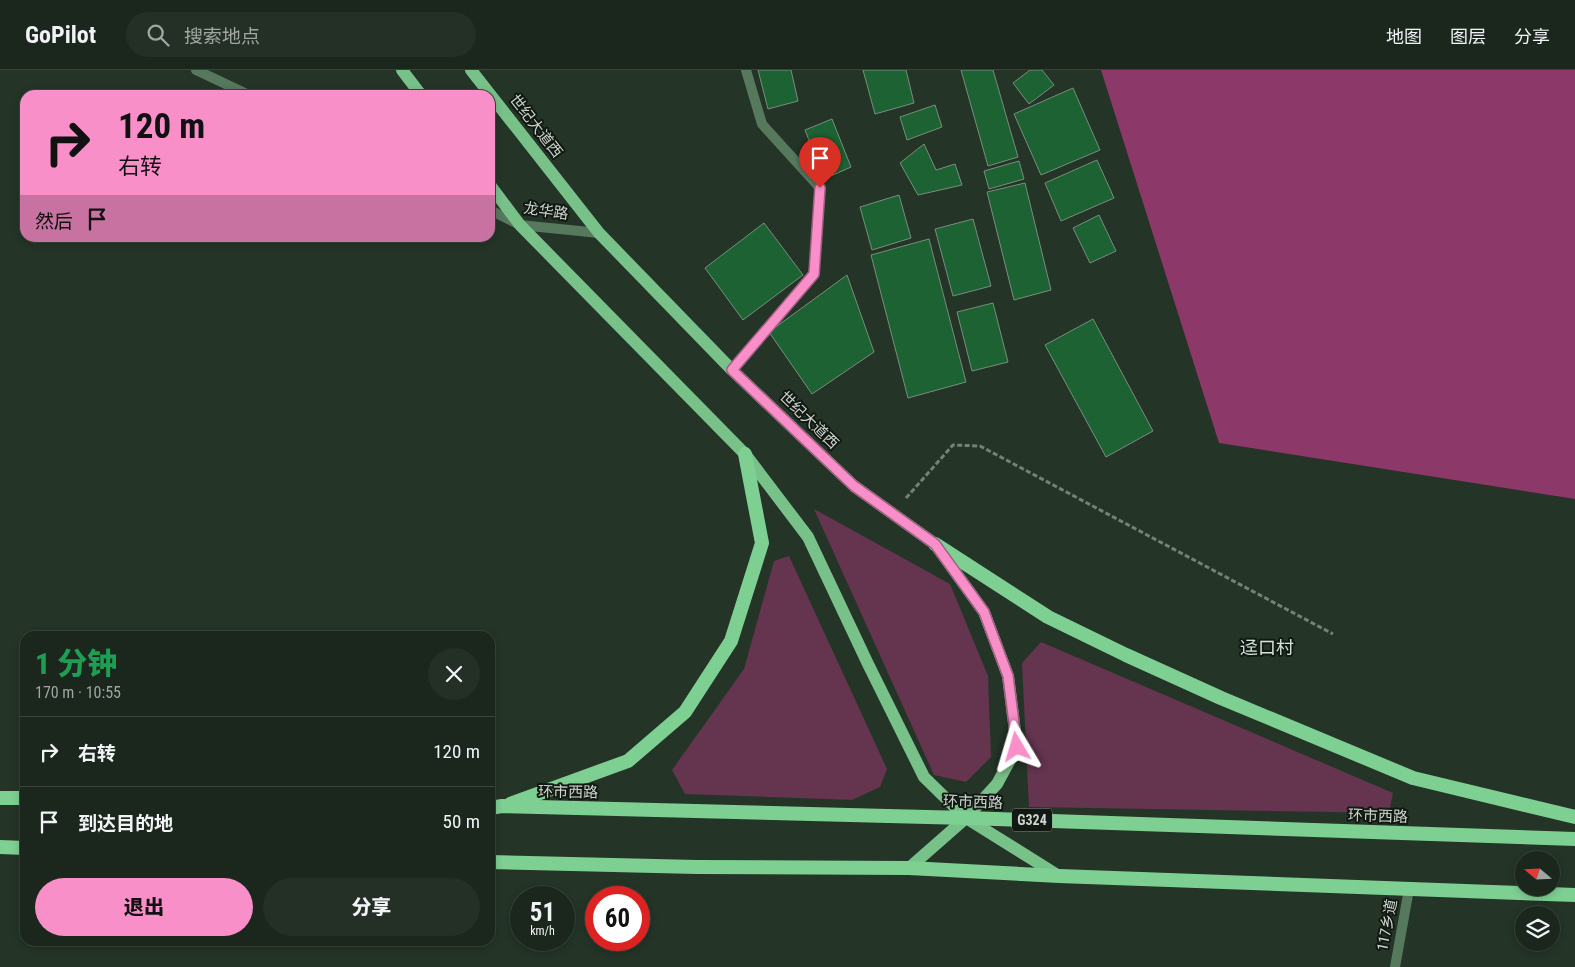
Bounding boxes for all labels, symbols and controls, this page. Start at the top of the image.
search box [126,12,476,57]
text: GoPilot [25,21,96,49]
icon: search [144,21,172,49]
text: 搜索地点 [184,25,260,48]
text: 地图 [1386,26,1422,47]
text: 图层 [1450,26,1486,47]
text: 分享 [1514,26,1550,47]
street label: 世纪大道西 [506,91,566,161]
text: 120 m [118,106,205,147]
icon: right [35,110,100,175]
pin [799,137,841,188]
icon: arrive [806,144,834,172]
text: 右转 [118,154,162,179]
street label: 龙华路 [522,199,570,223]
icon: arrive [83,205,111,233]
text: 然后 [35,210,73,233]
street label: 世纪大道西 [776,387,842,453]
district label: 迳口村 [1240,637,1294,658]
text: 1 分钟 [35,646,117,681]
button: close [428,648,480,700]
text: 170 m · 10:55 [35,683,121,702]
position arrow [990,720,1042,772]
icon: right [35,738,63,766]
text: 120 m [433,740,480,763]
text: 右转 [78,742,116,765]
street label: 环市西路 [538,782,598,802]
street label: 环市西路 [943,792,1003,812]
street label: 环市西路 [1348,806,1408,826]
icon: arrive [35,808,63,836]
road number: G324 [1012,808,1052,832]
text: 50 m [443,810,480,833]
text: 到达目的地 [78,812,173,835]
north arrow [1515,851,1560,896]
map controls [1515,851,1560,951]
button: 退出 [35,878,253,936]
button: 分享 [263,878,480,936]
speed limit sign: 60 [585,886,650,951]
text: 51 [530,898,555,927]
street label: 117乡道 [1373,898,1401,952]
button: layers [1515,906,1560,951]
text: km/h [530,924,555,938]

